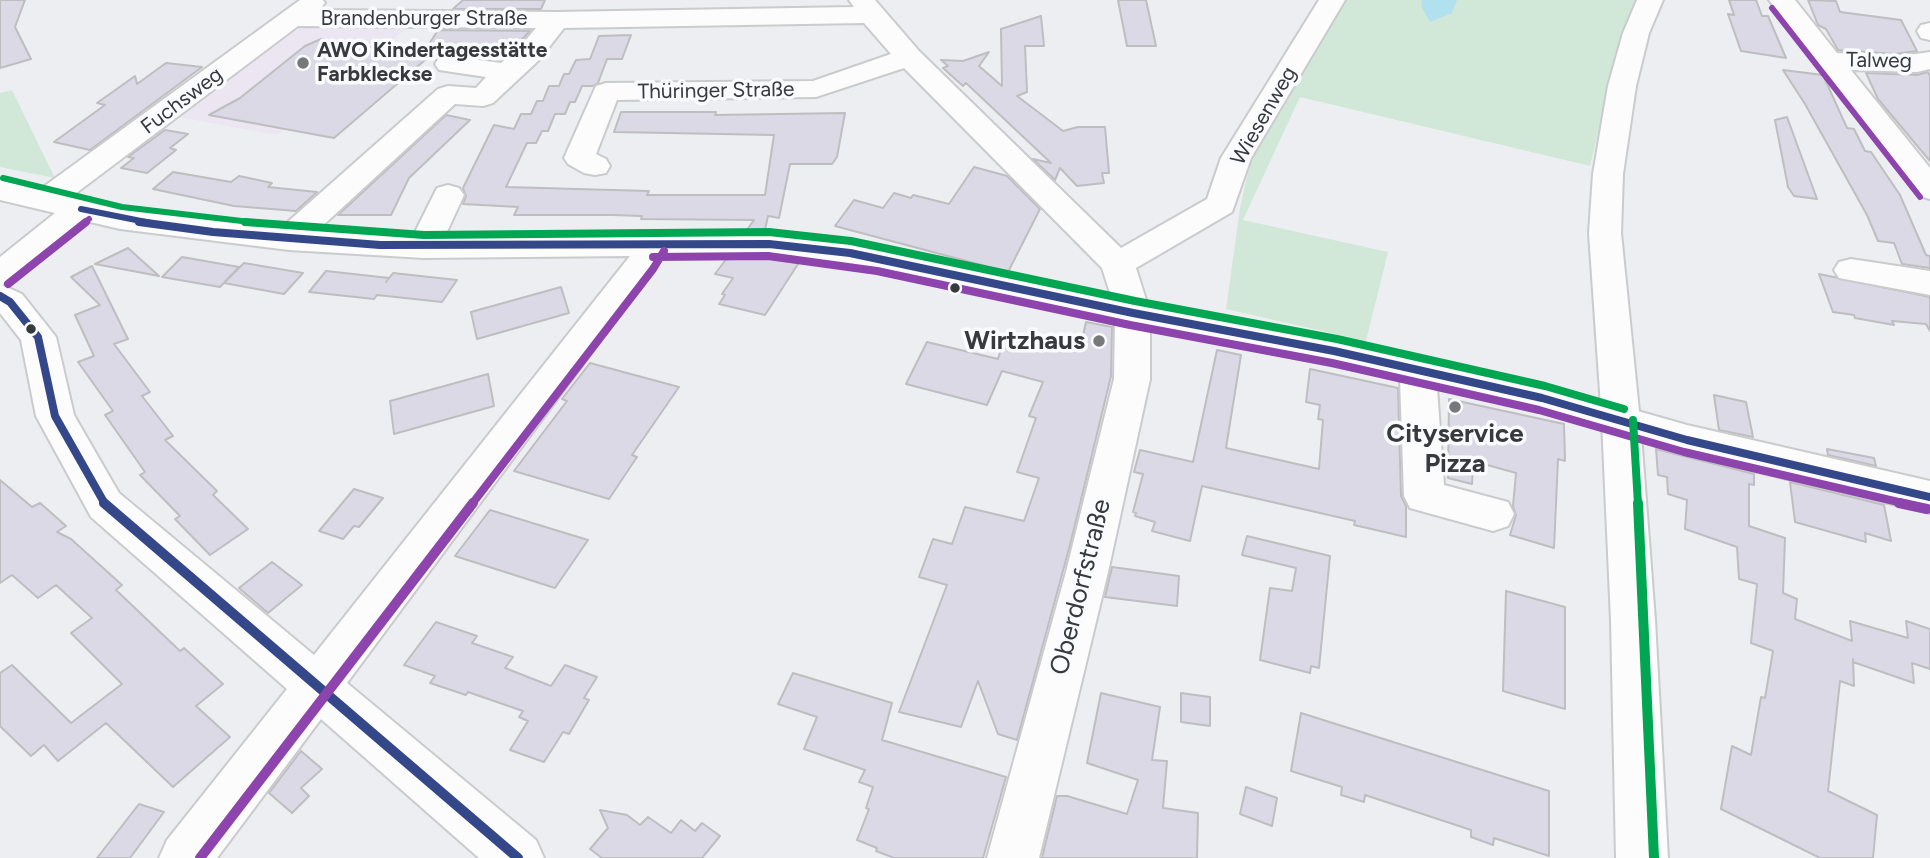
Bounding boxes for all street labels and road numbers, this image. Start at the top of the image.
street label: Brandenburger Straße [321,6,527,32]
street label: Talweg [1846,48,1912,74]
street label: Fuchsweg [136,62,228,140]
street label: Wiesenweg [1226,62,1302,170]
street label: Thüringer Straße [637,77,795,105]
street label: Oberdorfstraße [1044,496,1118,678]

